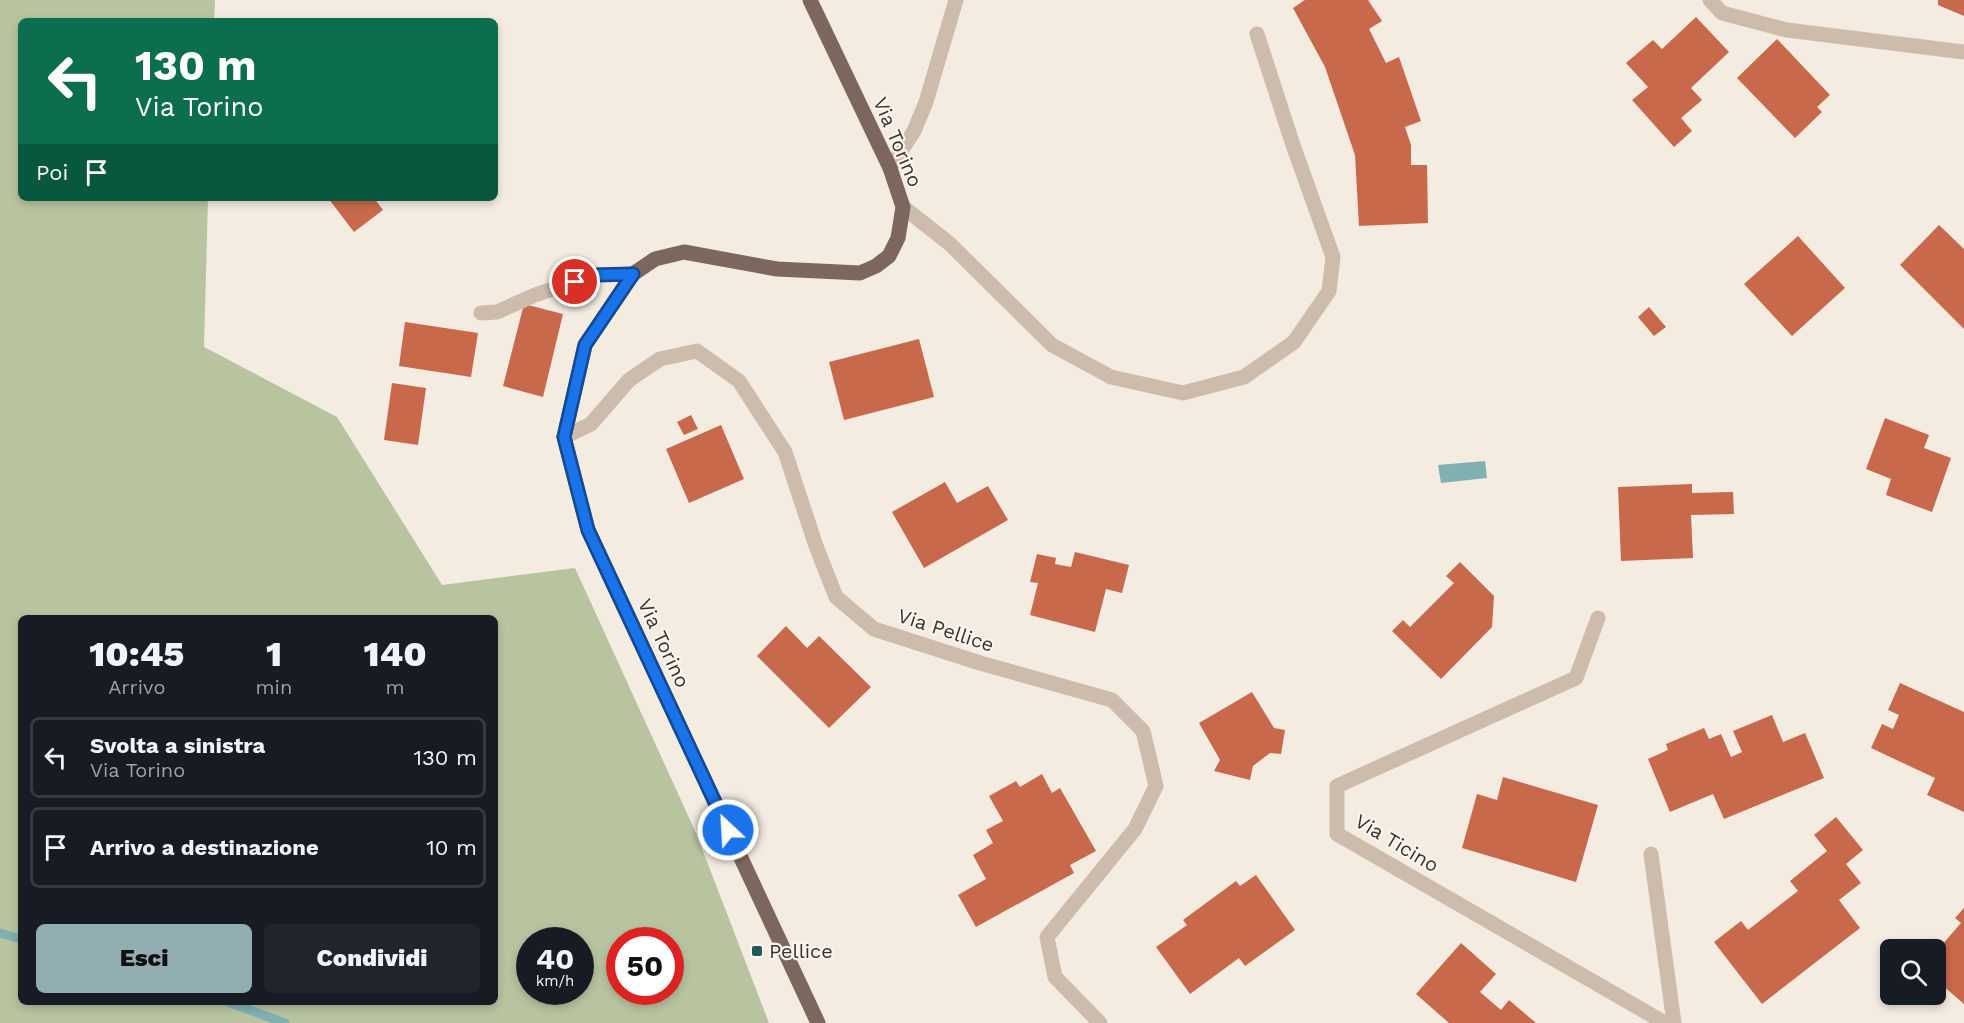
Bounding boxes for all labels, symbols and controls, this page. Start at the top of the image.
text: 130 m [135,41,257,90]
icon: left [36,42,114,120]
text: Via Torino [135,91,263,123]
street label: Via Torino [868,94,928,190]
icon: arrive [80,156,113,189]
text: Poi [36,160,68,185]
pin [549,256,600,307]
icon: arrive [558,265,591,298]
street label: Via Torino [633,595,695,691]
street label: Via Pellice [895,603,997,657]
text: 10:45 [89,633,184,675]
text: 1 [266,633,282,675]
text: 140 [364,633,427,675]
text: Arrivo [108,675,165,699]
text: min [256,675,292,699]
text: m [386,675,405,699]
text: Svolta a sinistra [90,733,265,758]
icon: left [39,741,72,774]
text: 130 m [413,745,477,770]
text: Via Torino [90,758,185,782]
position arrow [696,798,760,862]
street label: Via Ticino [1351,809,1443,877]
icon: arrive [39,831,72,864]
text: Arrivo a destinazione [90,835,319,860]
text: 10 m [426,835,477,860]
button: Esci [36,924,252,993]
button: Condividi [264,924,480,993]
speed limit sign: 50 [606,927,684,1005]
place label: Pellice [769,939,833,963]
map controls [1880,939,1946,1005]
button: search [1880,939,1946,1005]
text: 40 [536,941,574,976]
marker: Pellice [750,944,764,958]
text: km/h [536,972,574,990]

